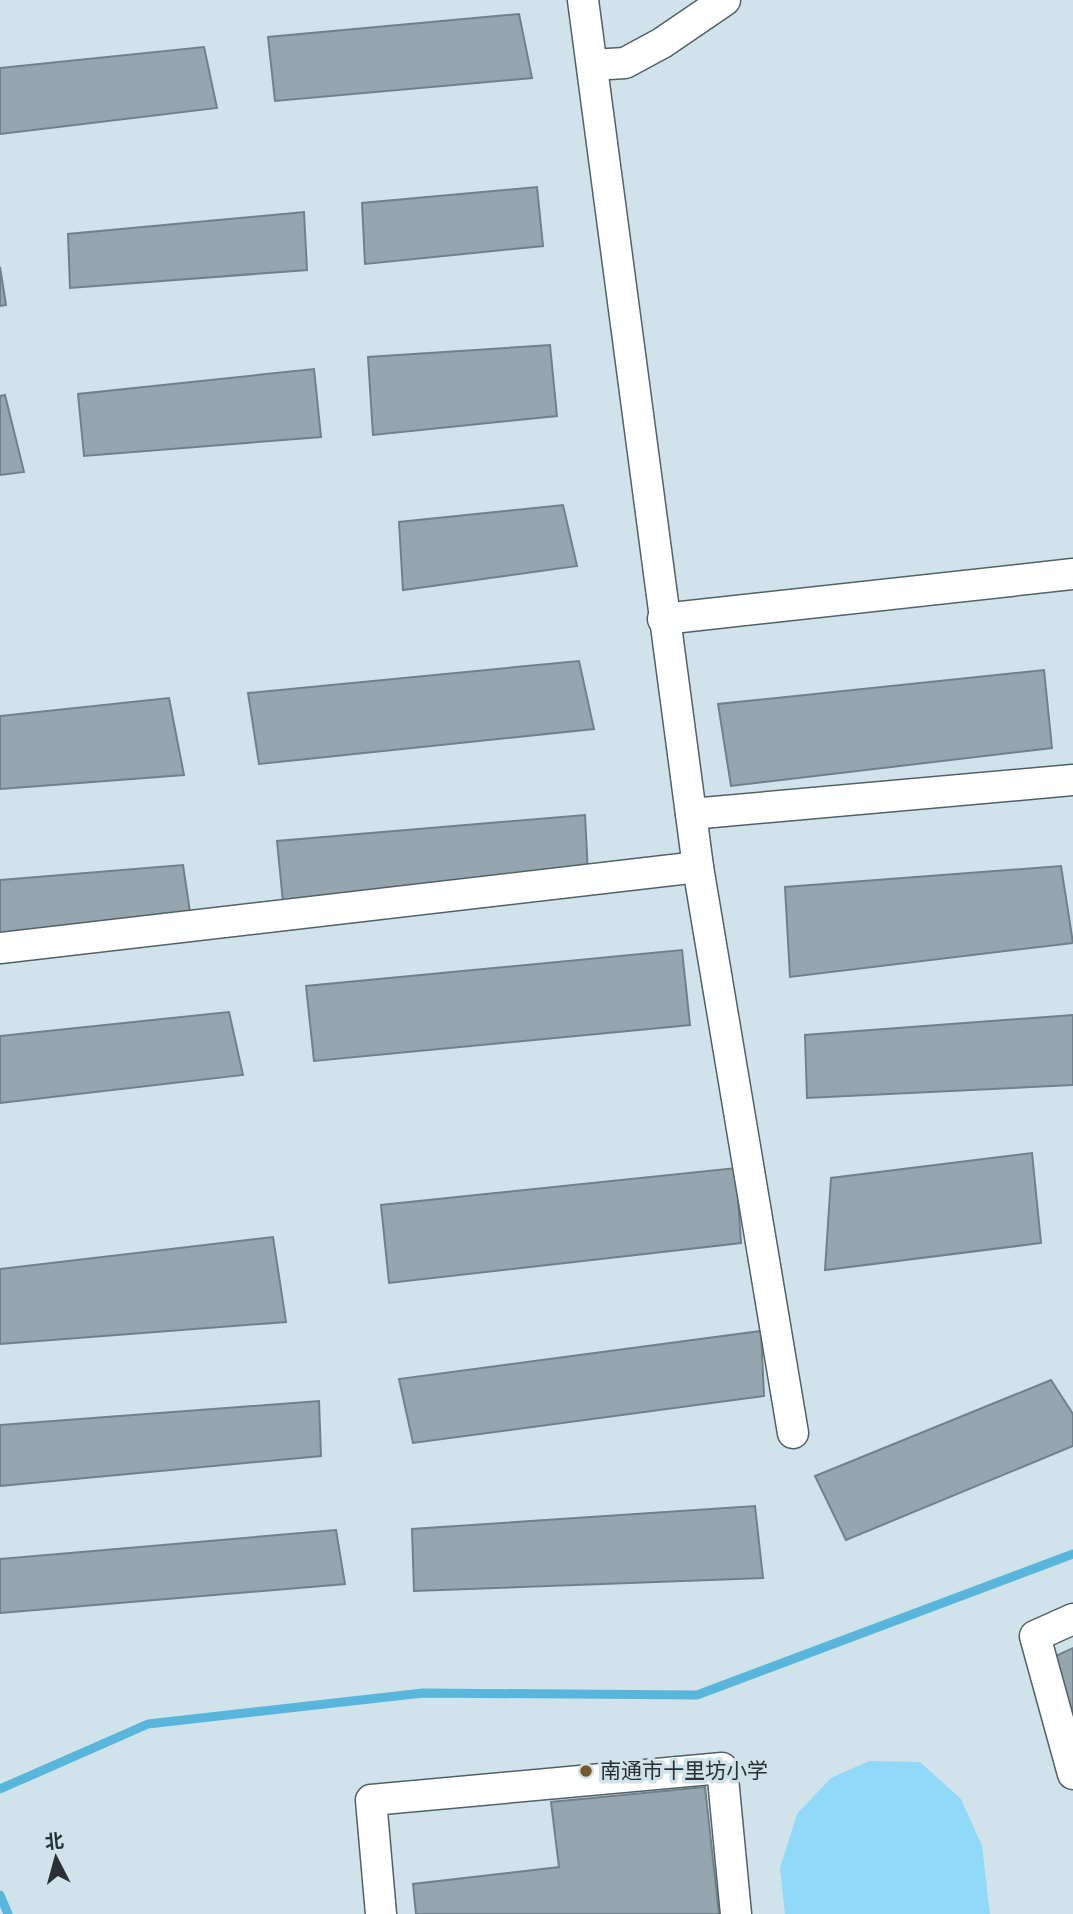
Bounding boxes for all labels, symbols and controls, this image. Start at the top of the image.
place label: 南通市十里坊小学 [600,1756,768,1784]
marker: 南通市十里坊小学 [578,1763,594,1779]
north arrow [21,1823,91,1893]
text: 北 [43,1827,65,1854]

